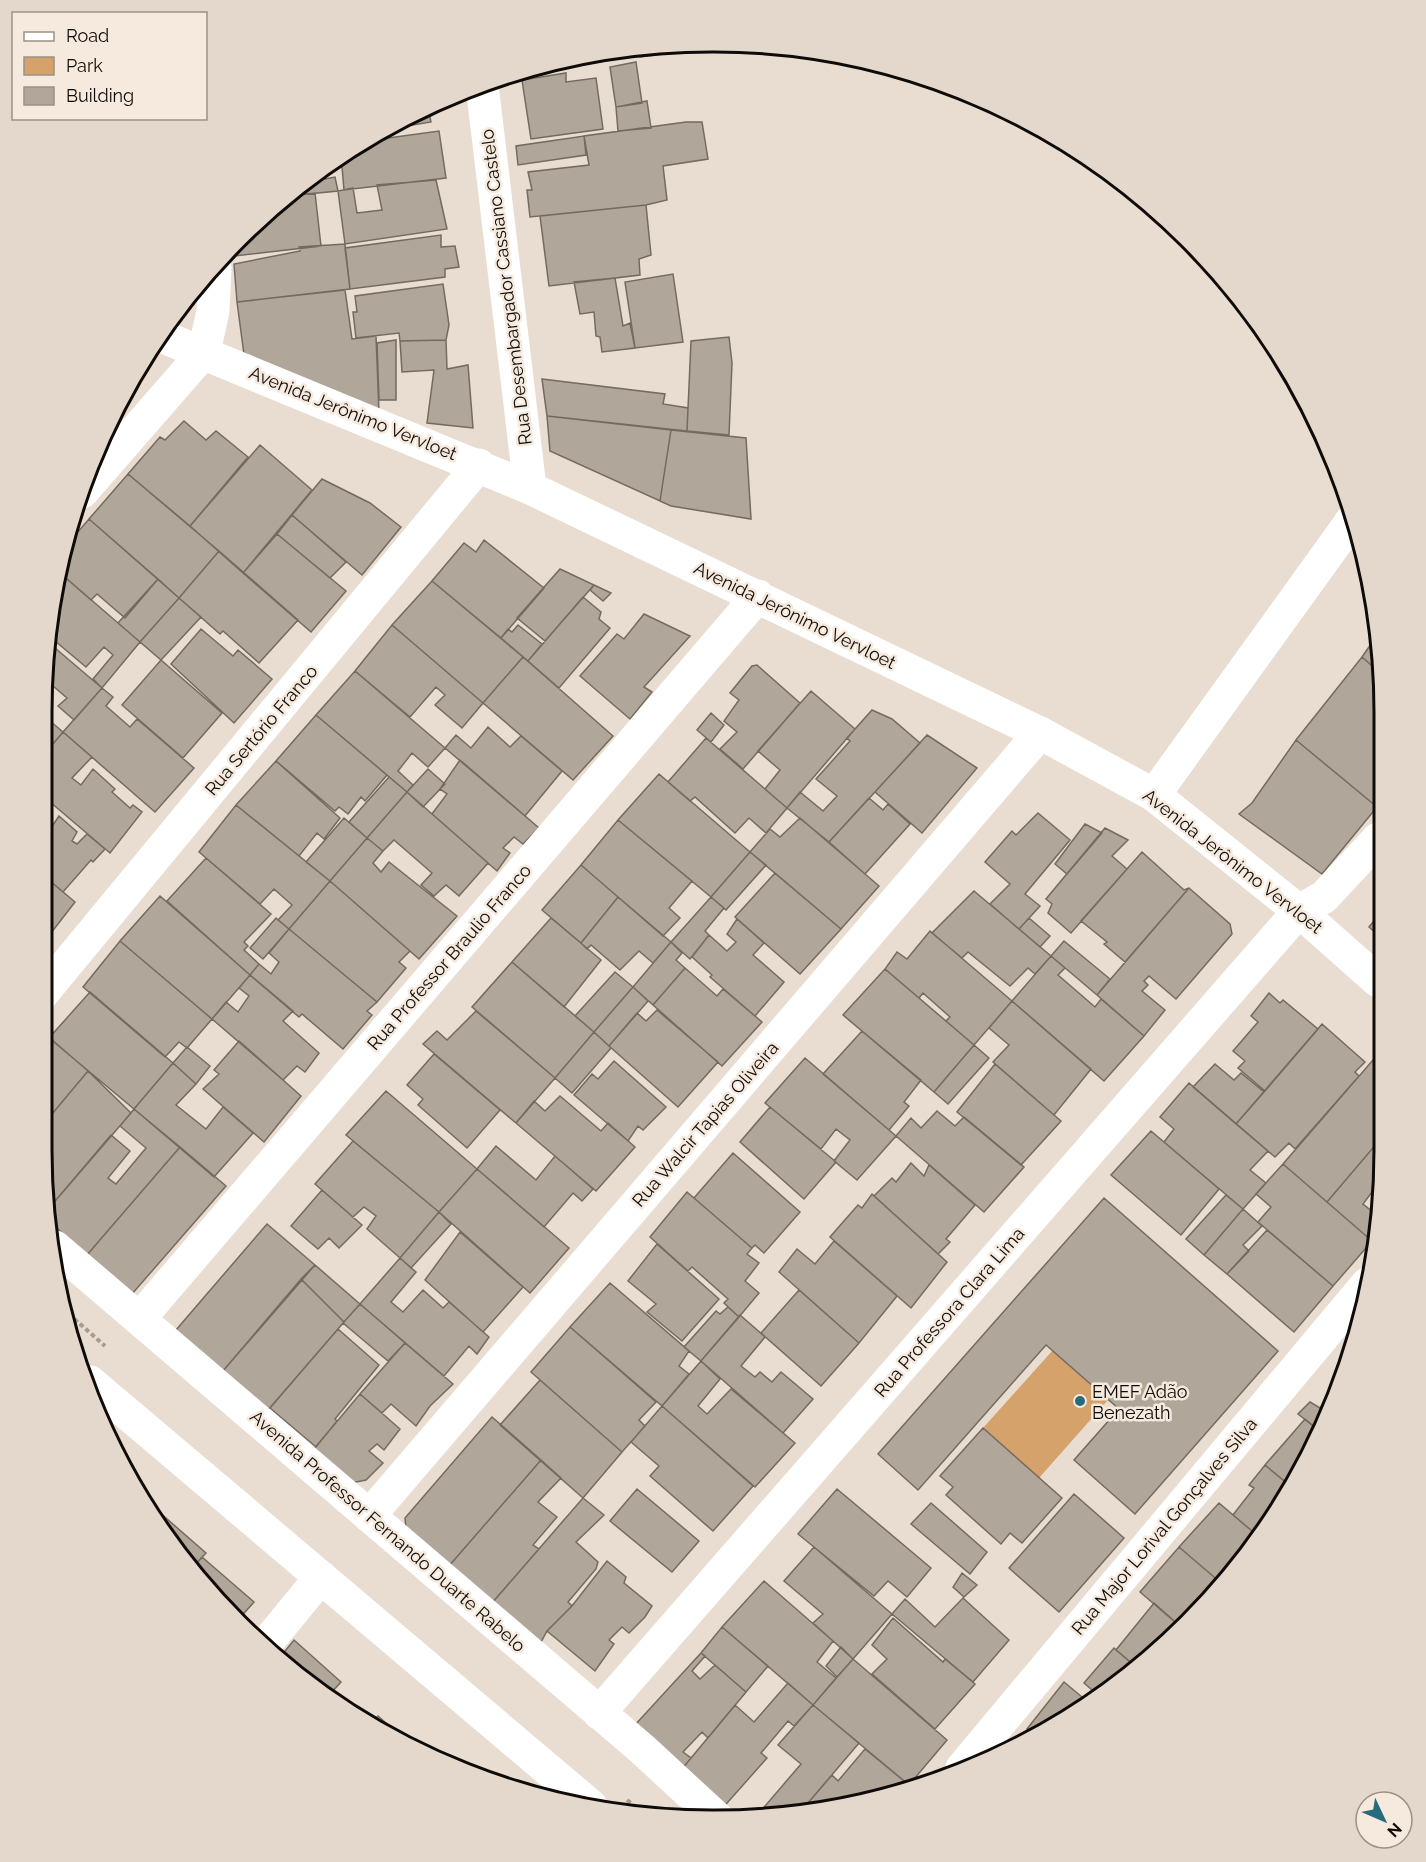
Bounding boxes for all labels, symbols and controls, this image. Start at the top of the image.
legend [12,12,207,120]
text: Road [66,25,109,46]
text: Park [66,55,103,76]
text: Building [66,85,134,106]
street label: Rua Desembargador Cassiano Castelo [476,128,536,446]
street label: Avenida Jerônimo Vervloet [246,362,460,464]
street label: Avenida Jerônimo Vervloet [691,557,899,673]
street label: Rua Sertório Franco [200,660,322,799]
street label: Avenida Jerônimo Vervloet [1139,784,1327,938]
street label: Rua Professor Braulio Franco [363,860,536,1054]
street label: Rua Walcir Tapias Oliveira [628,1037,782,1211]
street label: Rua Professora Clara Lima [870,1223,1028,1401]
place label: EMEF Adão Benezath [1092,1381,1188,1423]
marker: EMEF Adão Benezath [1073,1394,1087,1408]
street label: Avenida Professor Fernando Duarte Rabelo [246,1406,530,1656]
street label: Rua Major Lorival Gonçalves Silva [1067,1413,1261,1639]
north arrow [1354,1790,1414,1850]
text: N [1383,1819,1406,1841]

